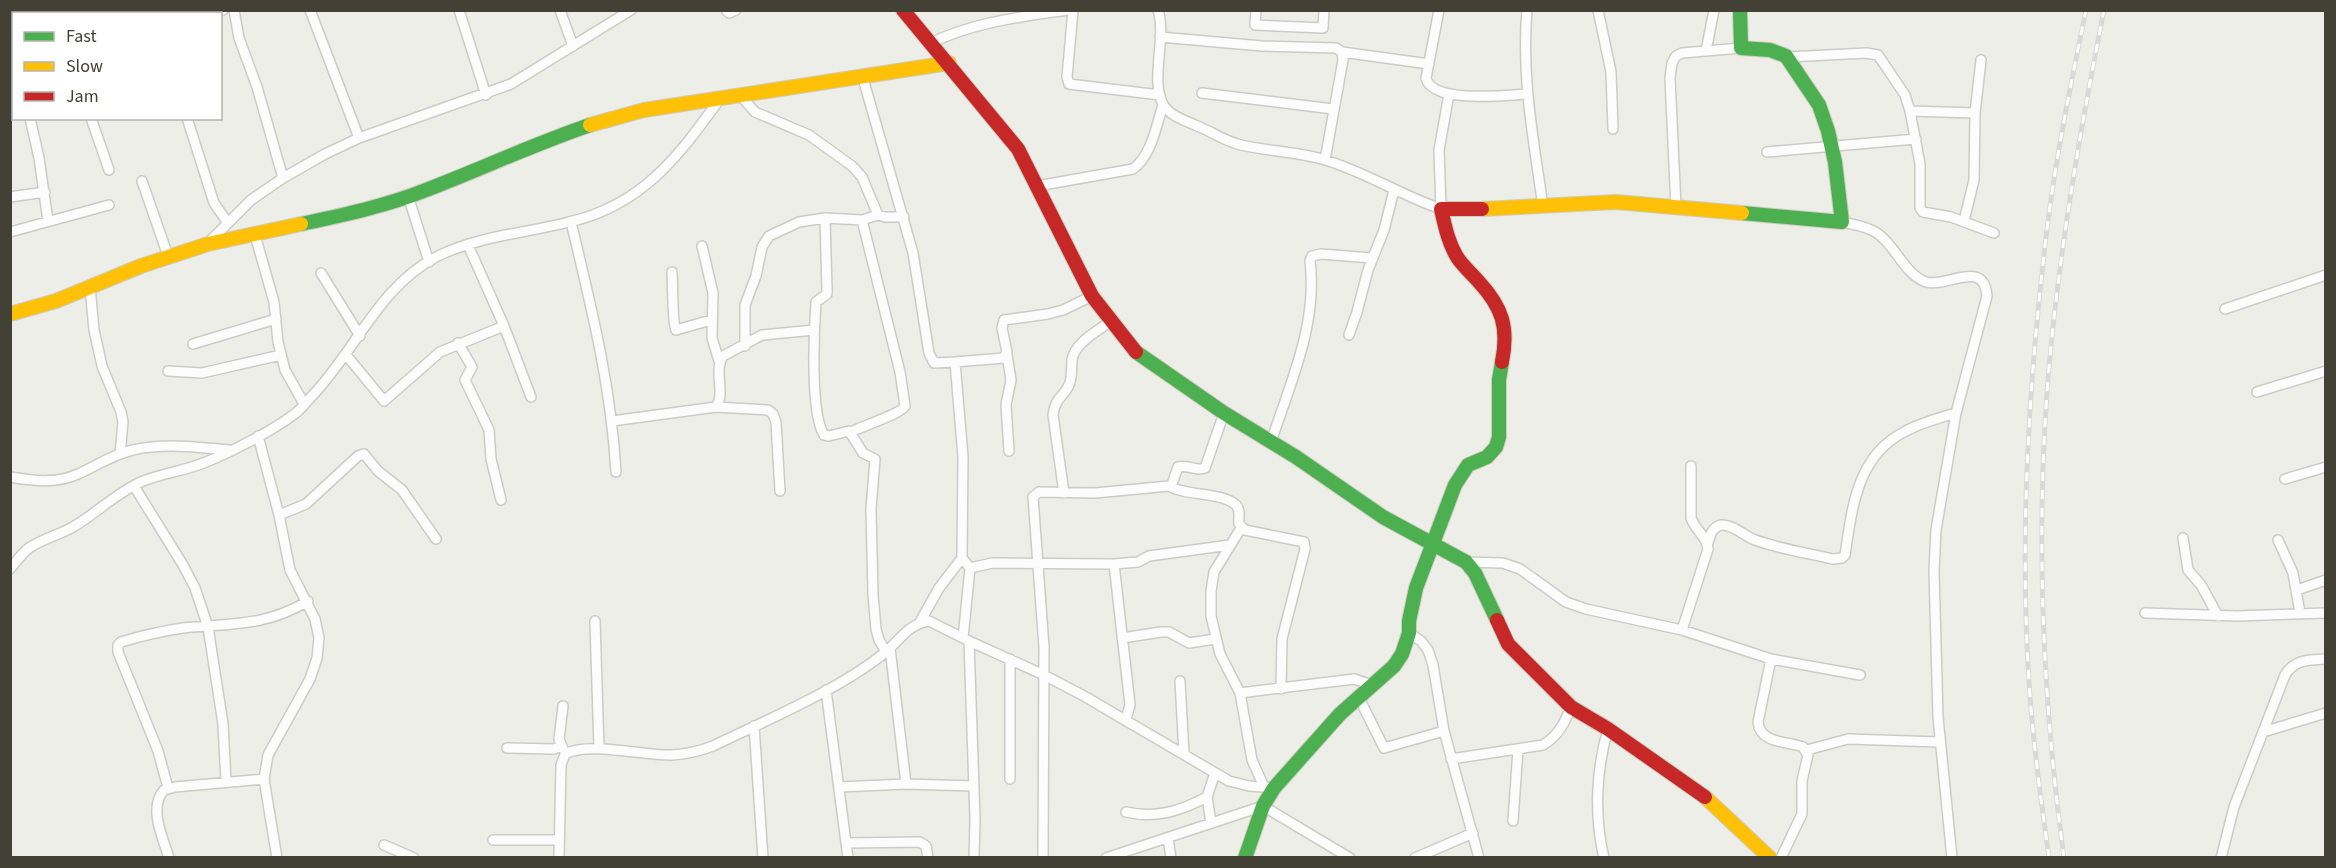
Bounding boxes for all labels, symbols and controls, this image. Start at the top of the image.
legend [12,12,222,120]
text: Fast [66,24,97,49]
text: Slow [66,54,103,79]
text: Jam [66,84,99,109]

